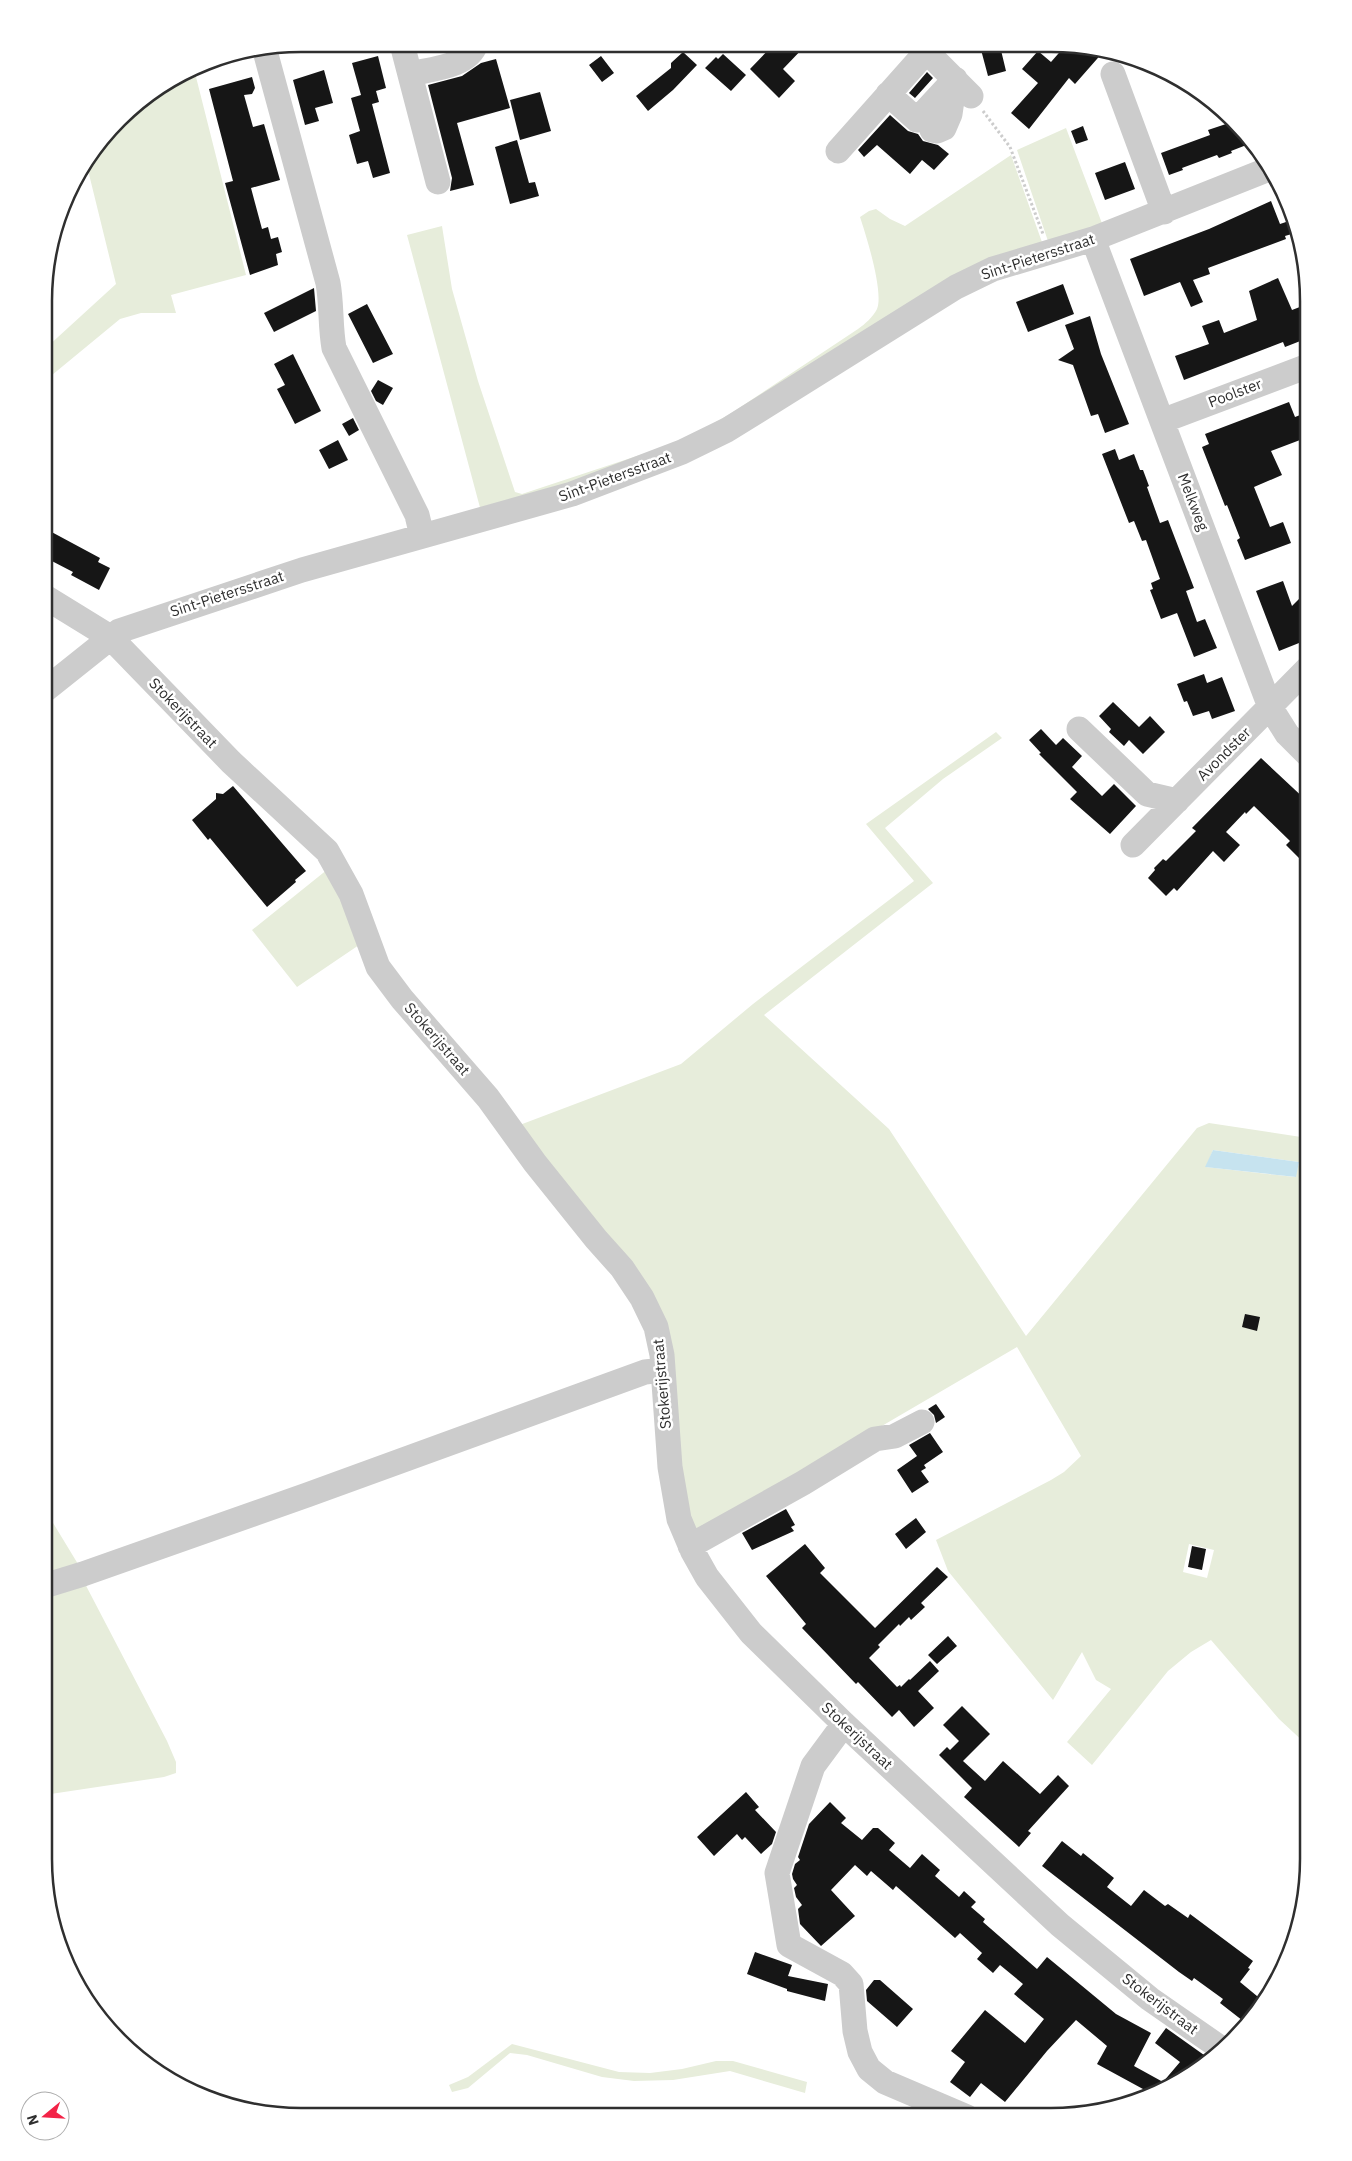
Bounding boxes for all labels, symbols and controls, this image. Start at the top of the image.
street label: Sint-Pietersstraat [979,229,1097,284]
street label: Poolster [1205,373,1265,411]
street label: Sint-Pietersstraat [556,447,674,506]
street label: Melkweg [1174,470,1213,533]
street label: Sint-Pietersstraat [168,566,286,621]
street label: Stokerijstraat [145,674,222,752]
street label: Avondster [1193,722,1255,785]
street label: Stokerijstraat [401,998,474,1079]
street label: Stokerijstraat [648,1338,675,1430]
street label: Stokerijstraat [818,1698,897,1773]
street label: Stokerijstraat [1118,1969,1202,2038]
north arrow [20,2091,70,2141]
text: N [23,2112,43,2128]

